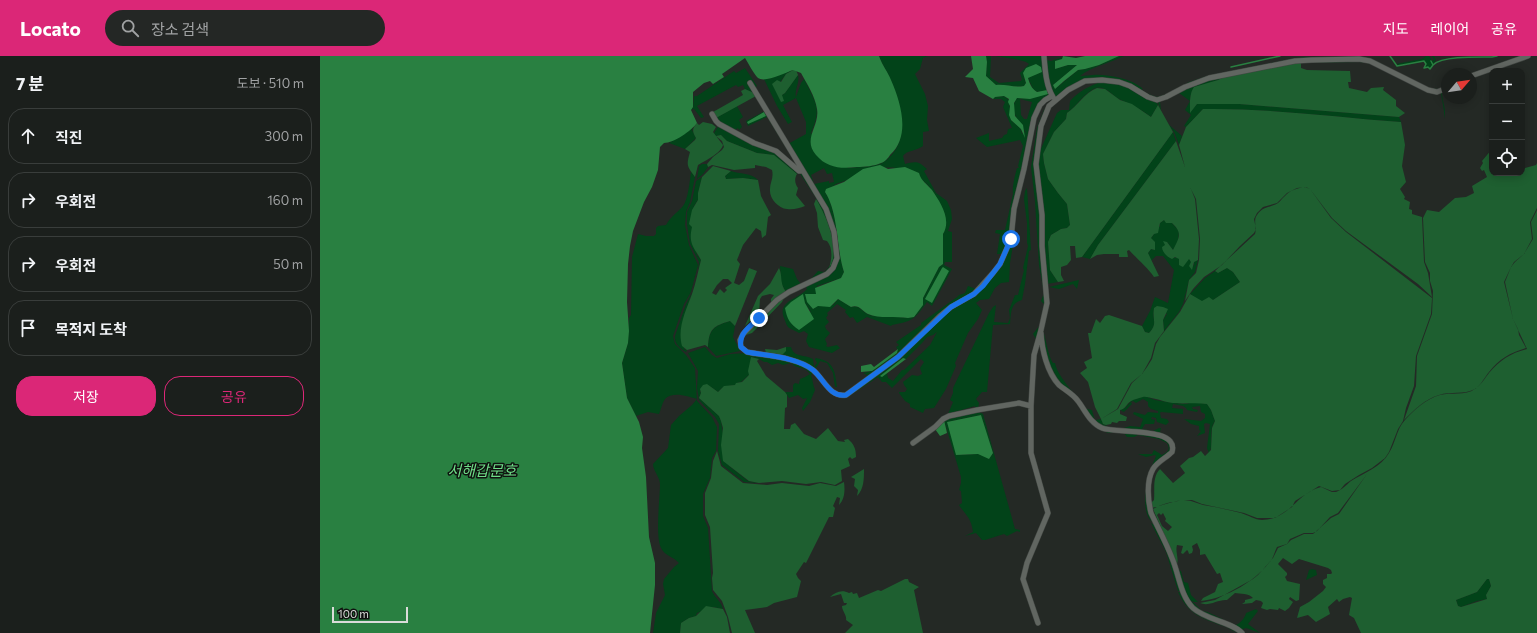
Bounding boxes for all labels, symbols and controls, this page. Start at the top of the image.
search box [105,10,385,46]
text: Locato [20,17,81,40]
icon: search [119,17,141,39]
text: 장소 검색 [151,20,209,38]
text: 지도 [1383,20,1409,37]
text: 레이어 [1431,20,1469,37]
text: 공유 [1491,20,1517,37]
north arrow [1441,68,1477,104]
map controls [1489,68,1525,176]
button: + [1489,68,1525,104]
text: 7 분 [16,73,44,94]
text: 도보 · 510 m [237,75,304,91]
button: − [1489,104,1525,140]
icon: ahead [17,125,39,147]
text: 직진 [55,128,83,146]
text: 300 m [265,128,303,144]
button: locate [1489,140,1525,176]
icon: right [17,189,39,211]
text: 우회전 [55,192,96,210]
text: 160 m [267,192,303,208]
route start [1002,230,1020,248]
icon: right [17,253,39,275]
text: 우회전 [55,256,96,274]
text: 50 m [273,256,303,272]
route end [750,309,768,327]
icon: arrive [17,317,39,339]
text: 목적지 도착 [55,320,127,338]
button: 저장 [16,376,156,416]
button: 공유 [164,376,304,416]
water label: 서해갑문호 [447,461,518,479]
scale bar [332,605,408,624]
text: 100 m [338,607,369,620]

